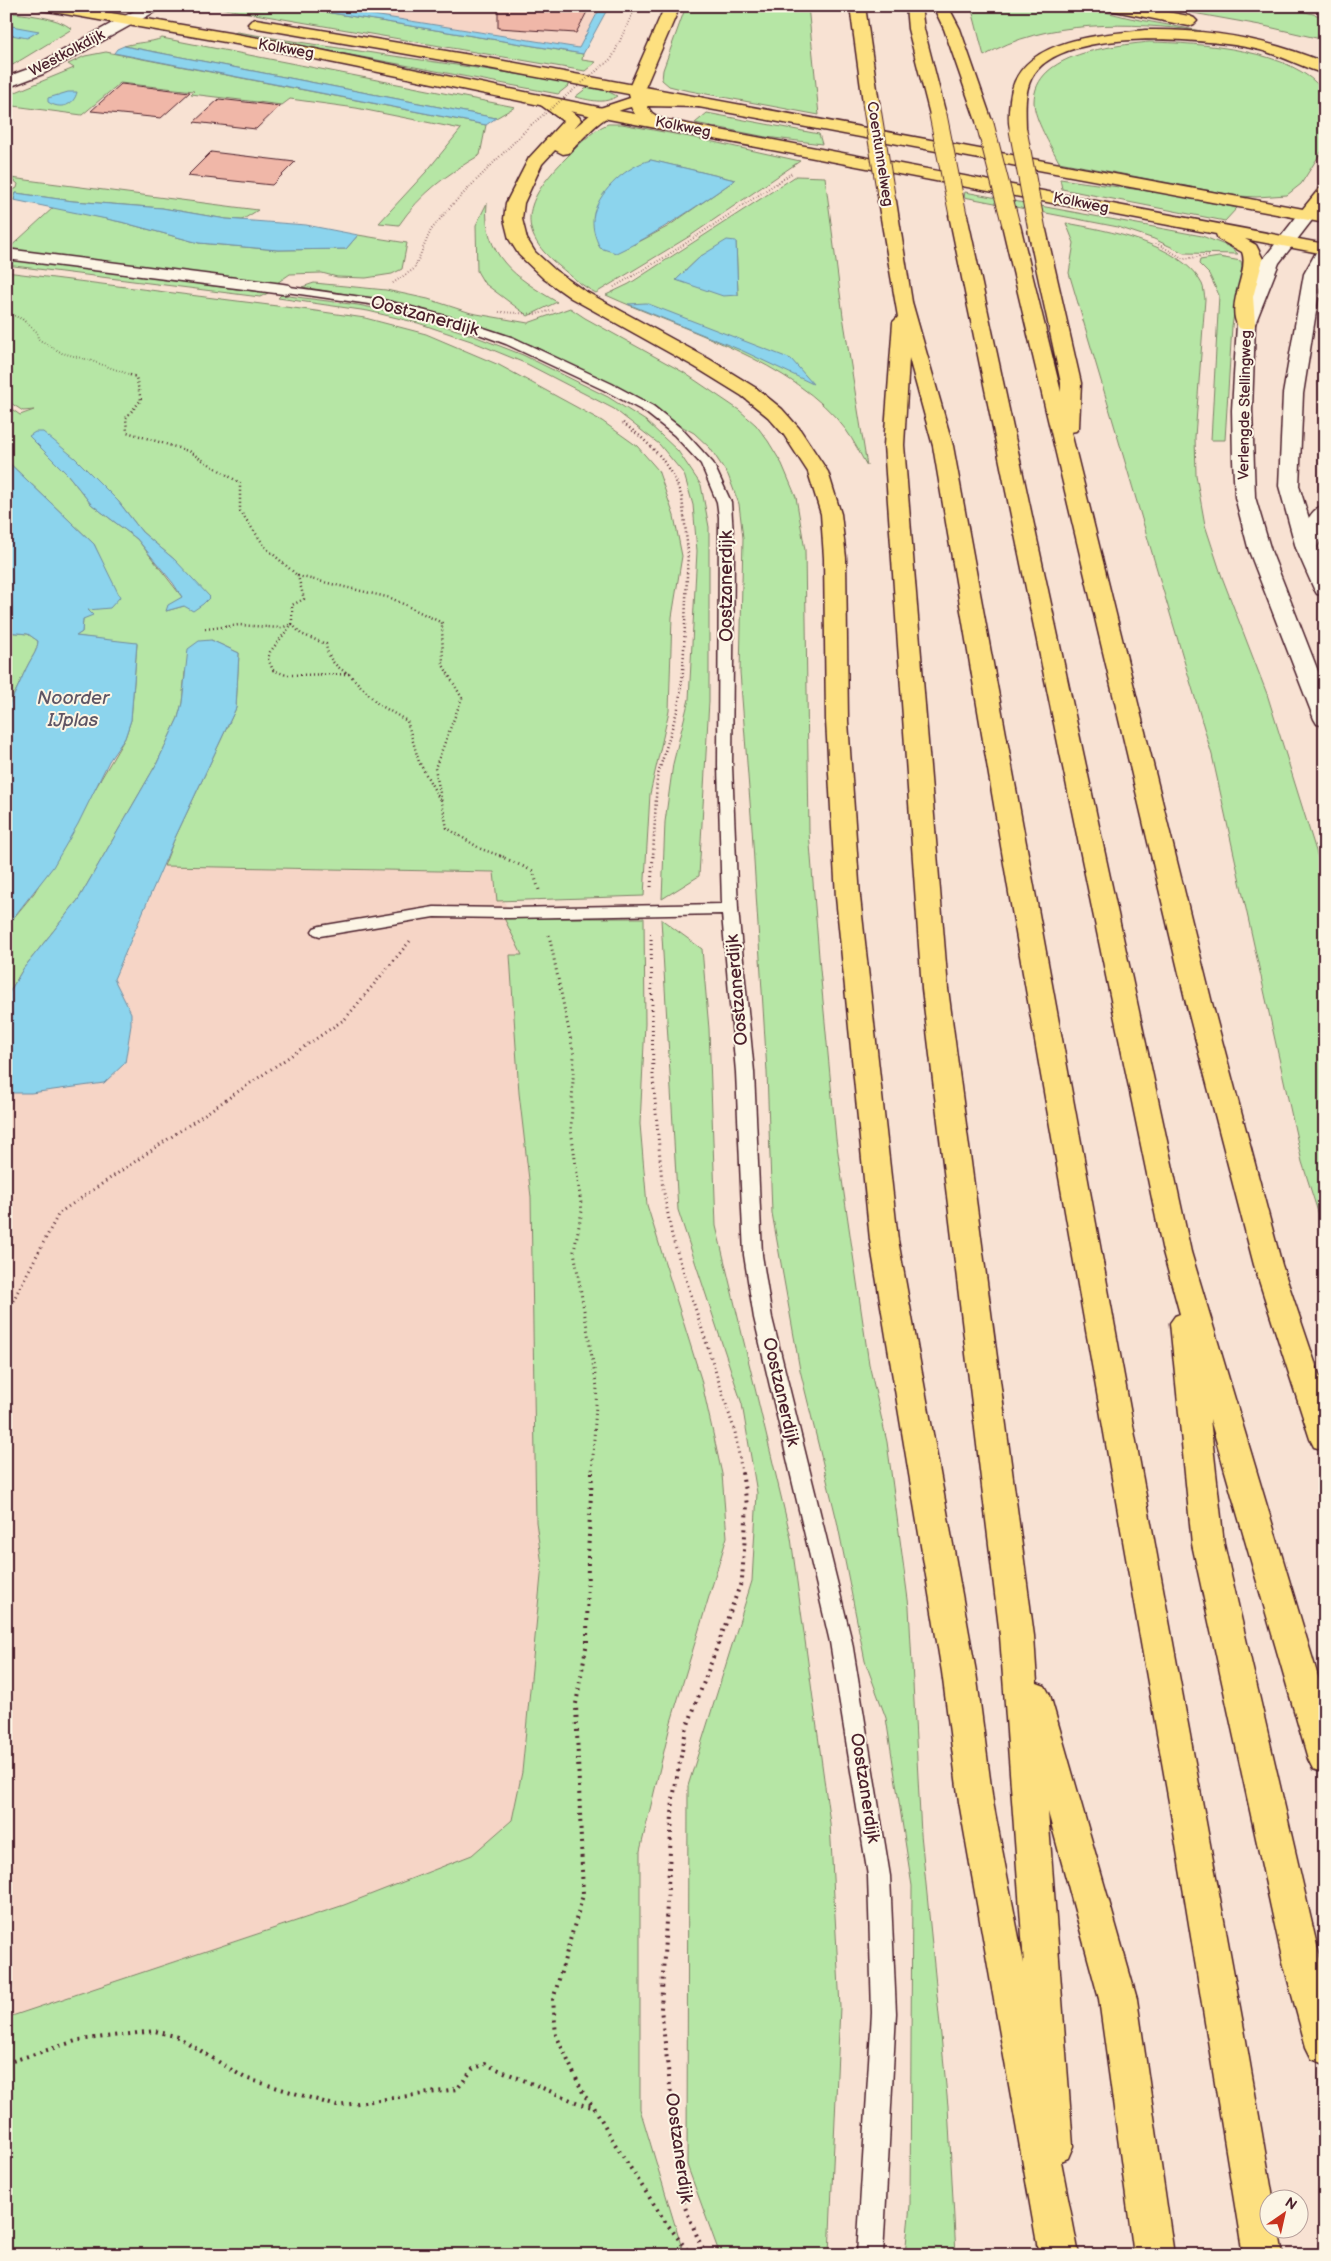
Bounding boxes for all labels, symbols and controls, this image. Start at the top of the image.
street label: Westkolkdijk [26,25,109,81]
street label: Kolkweg [257,35,315,63]
street label: Coentunnelweg [862,100,898,208]
street label: Kolkweg [654,112,712,142]
street label: Kolkweg [1052,188,1110,218]
street label: Oostzanerdijk [369,291,482,341]
street label: Verlengde Stellingweg [1234,330,1256,480]
street label: Oostzanerdijk [716,530,737,642]
water label: Noorder IJplas [37,687,110,732]
street label: Oostzanerdijk [722,933,752,1046]
street label: Oostzanerdijk [758,1335,804,1449]
street label: Oostzanerdijk [846,1731,884,1845]
street label: Oostzanerdijk [661,2091,697,2205]
north arrow [1258,2188,1308,2238]
text: N [1282,2194,1300,2214]

